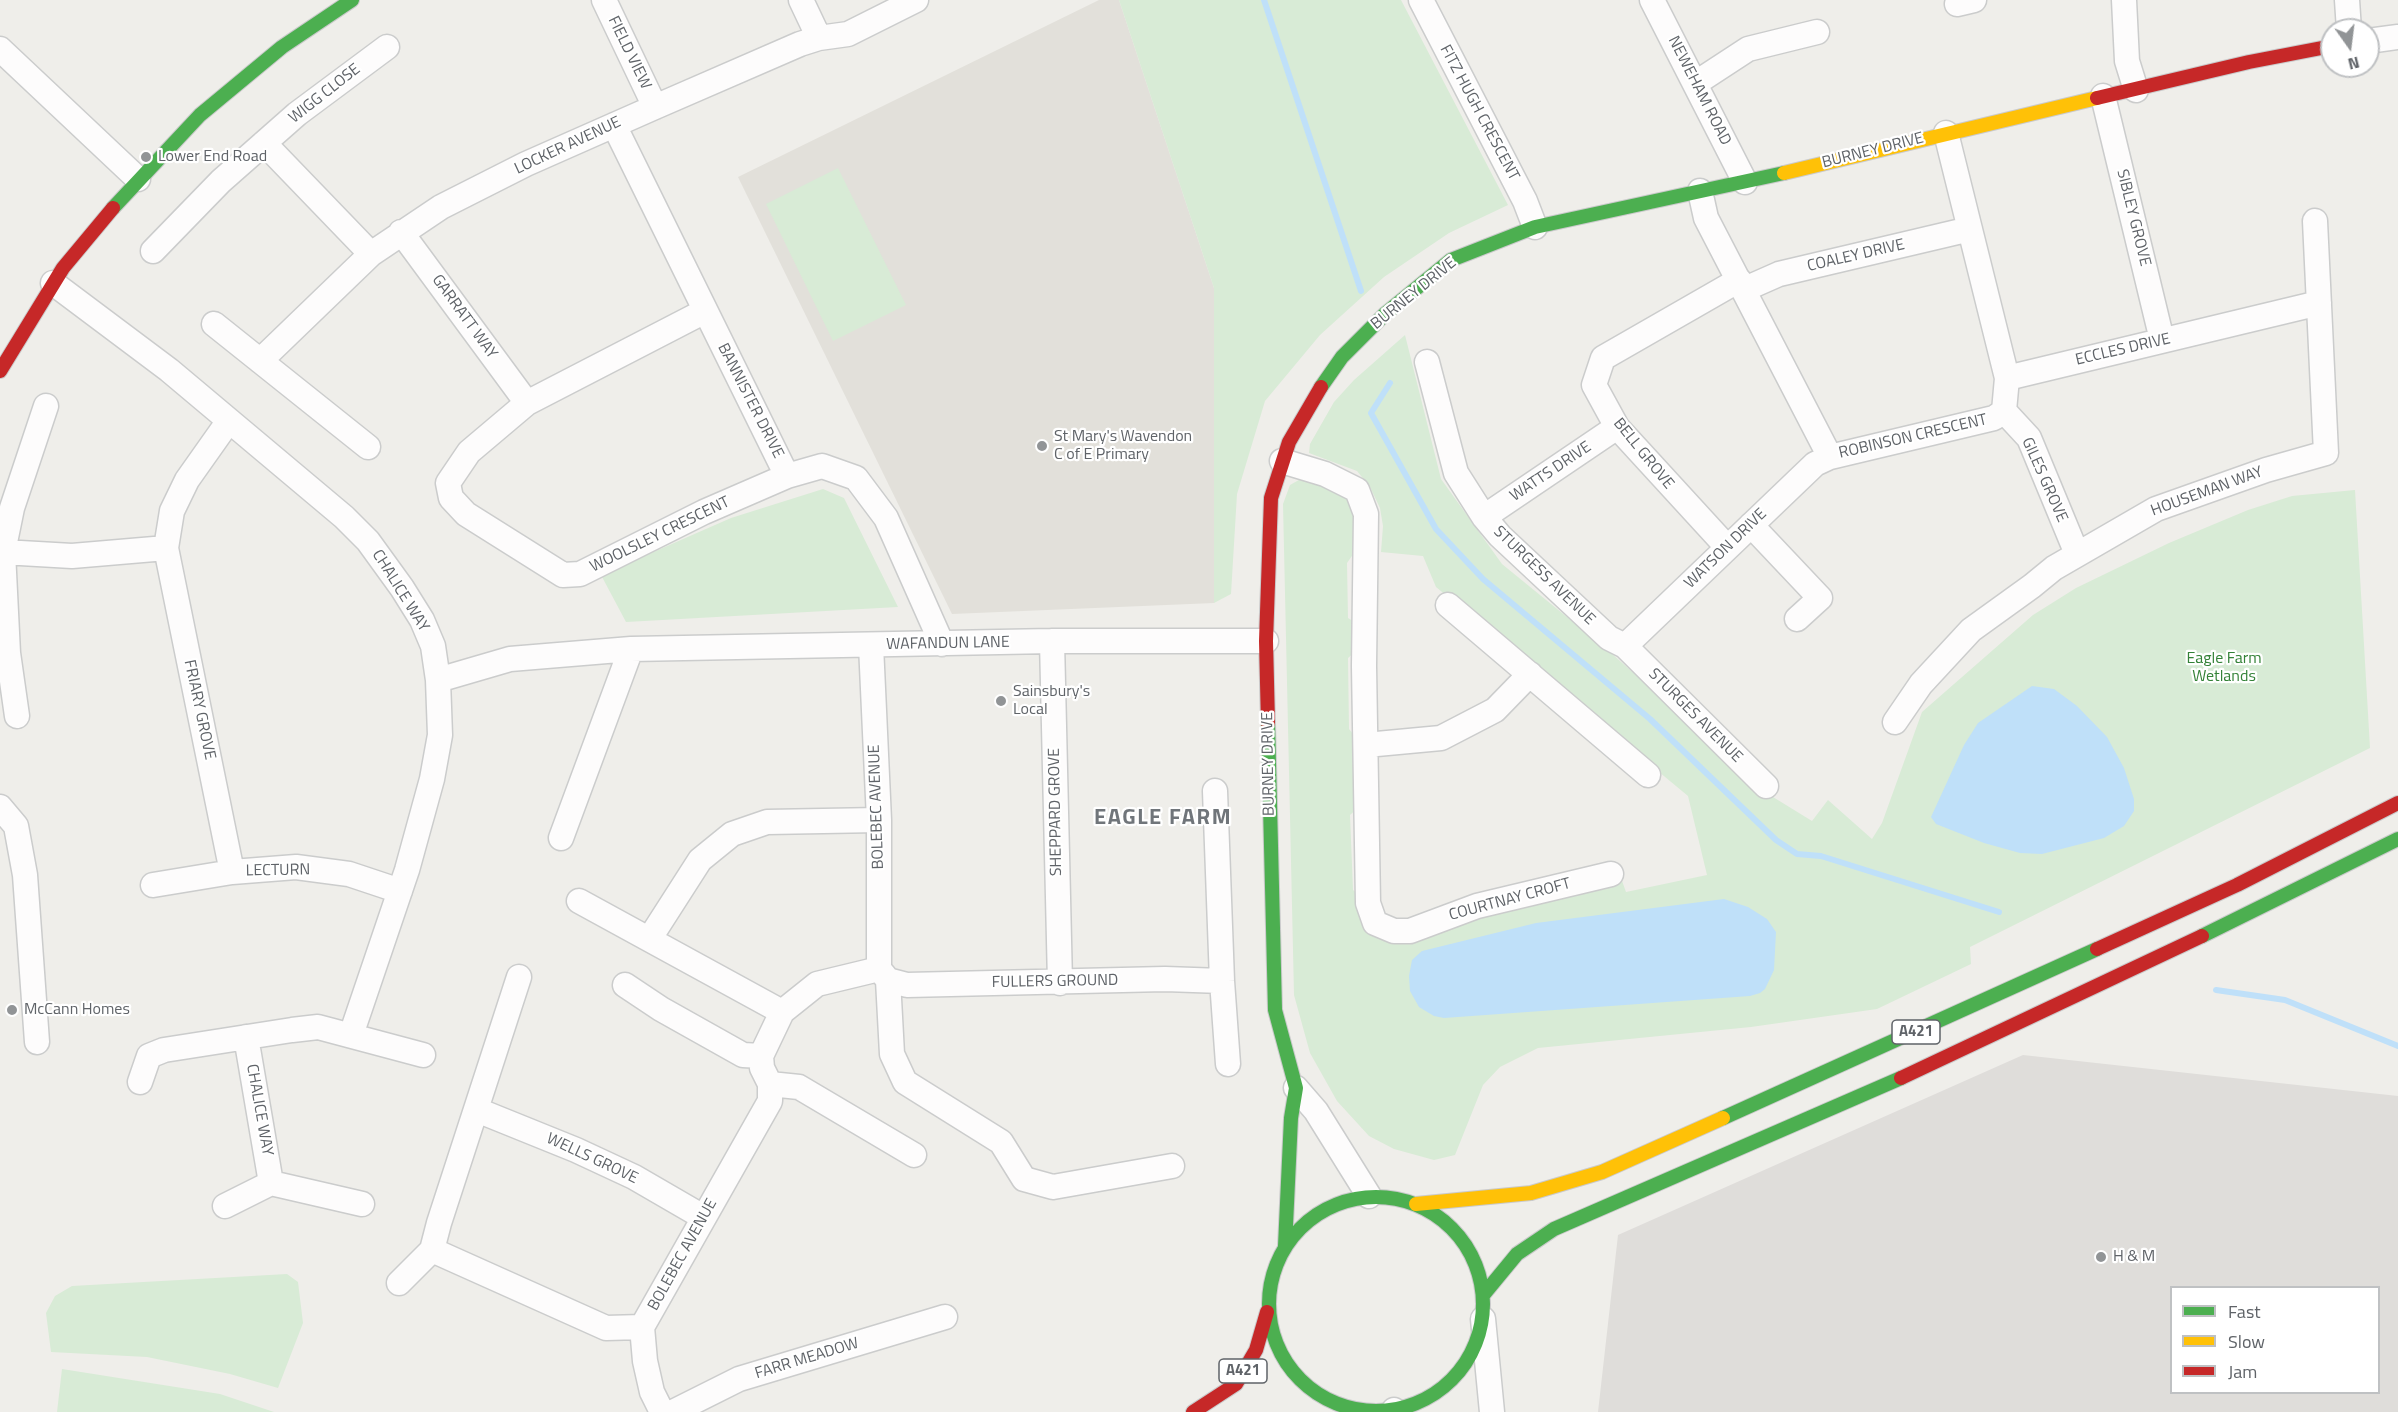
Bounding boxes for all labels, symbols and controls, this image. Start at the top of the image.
street label: FIELD VIEW [603,13,655,93]
north arrow [2320,18,2380,78]
street label: NEWEHAM ROAD [1663,33,1735,149]
street label: FITZ HUGH CRESCENT [1435,42,1523,184]
text: N [2346,51,2362,77]
street label: WIGG CLOSE [285,60,365,128]
street label: LOCKER AVENUE [512,113,624,179]
street label: BURNEY DRIVE [1820,129,1926,173]
place label: Lower End Road [158,147,267,167]
marker: Lower End Road [139,150,153,164]
street label: SIBLEY GROVE [2112,167,2154,269]
street label: COALEY DRIVE [1805,235,1907,277]
street label: BURNEY DRIVE [1368,254,1460,334]
street label: GARRATT WAY [427,271,501,363]
street label: ECCLES DRIVE [2074,330,2172,370]
street label: BANNISTER DRIVE [713,340,787,462]
street label: ROBINSON CRESCENT [1837,411,1989,463]
street label: BELL GROVE [1609,415,1677,493]
place label: St Mary's Wavendon C of E Primary [1054,427,1192,465]
street label: GILES GROVE [2017,435,2071,525]
street label: WATTS DRIVE [1507,438,1595,506]
marker: St Mary's Wavendon C of E Primary [1035,439,1049,453]
street label: HOUSEMAN WAY [2148,463,2266,521]
street label: WOOLSLEY CRESCENT [587,493,733,577]
street label: WATSON DRIVE [1681,505,1771,593]
street label: STURGESS AVENUE [1489,523,1599,629]
street label: CHALICE WAY [367,547,433,635]
street label: WAFANDUN LANE [886,633,1010,655]
park label: Eagle Farm Wetlands [2186,649,2262,687]
street label: FRIARY GROVE [179,658,219,762]
street label: STURGES AVENUE [1644,665,1746,767]
place label: Sainsbury's Local [1013,682,1090,720]
marker: Sainsbury's Local [994,694,1008,708]
street label: BURNEY DRIVE [1258,712,1280,816]
street label: BOLEBEC AVENUE [865,744,889,870]
street label: SHEPPARD GROVE [1045,748,1067,876]
district label: EAGLE FARM [1094,806,1232,832]
street label: LECTURN [246,861,310,881]
street label: COURTNAY CROFT [1447,875,1573,925]
street label: FULLERS GROUND [992,971,1118,993]
place label: McCann Homes [24,1000,130,1020]
marker: McCann Homes [5,1003,19,1017]
road number: A421 [1892,1020,1940,1044]
street label: CHALICE WAY [241,1063,277,1157]
street label: WELLS GROVE [543,1129,641,1189]
street label: BOLEBEC AVENUE [644,1196,722,1314]
place label: H & M [2113,1247,2155,1267]
marker: H & M [2094,1250,2108,1264]
legend [2170,1286,2380,1394]
text: Fast [2228,1298,2261,1325]
text: Slow [2228,1328,2265,1355]
street label: FARR MEADOW [753,1334,861,1384]
text: Jam [2228,1358,2257,1385]
road number: A421 [1219,1359,1267,1383]

